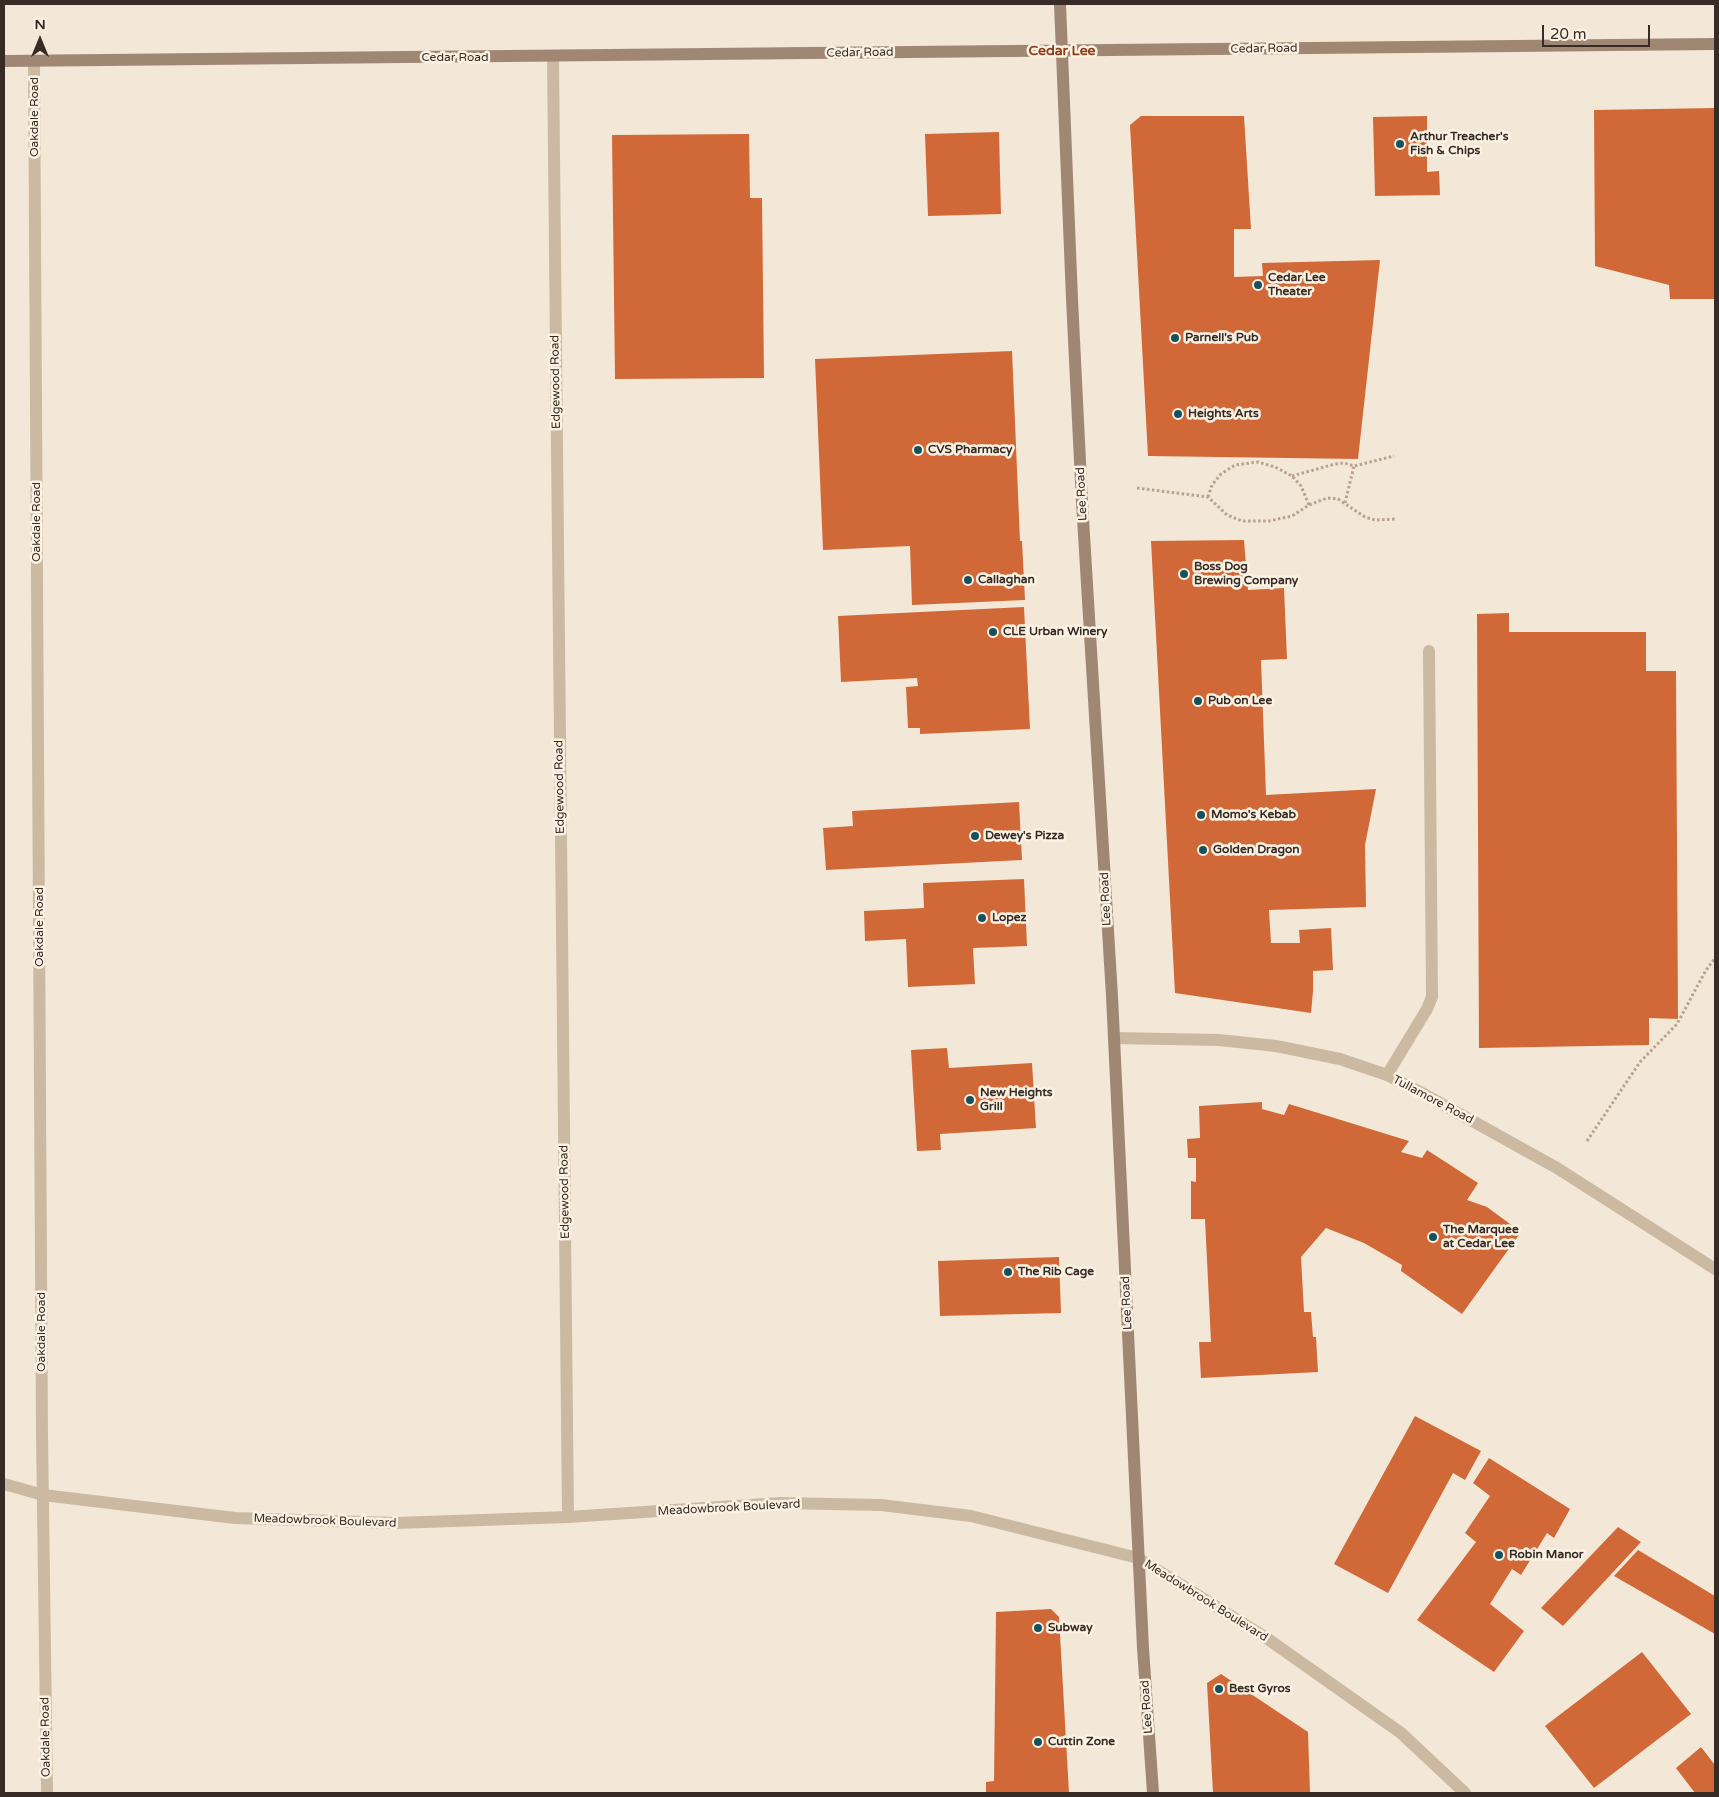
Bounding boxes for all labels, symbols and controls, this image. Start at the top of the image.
north arrow [15,15,65,65]
scale bar [1544,15,1652,47]
text: N [34,16,46,33]
text: 20 m [1550,25,1587,43]
street label: Cedar Road [1230,41,1298,57]
district label: Cedar Lee [1028,43,1096,59]
street label: Cedar Road [826,45,894,61]
street label: Cedar Road [421,51,489,65]
street label: Oakdale Road [28,77,42,157]
place label: Arthur Treacher's Fish & Chips [1410,130,1508,158]
marker: Arthur Treacher's Fish & Chips [1394,138,1406,150]
place label: Cedar Lee Theater [1268,271,1325,299]
marker: Cedar Lee Theater [1252,279,1264,291]
place label: Parnell's Pub [1185,331,1259,345]
marker: Parnell's Pub [1169,332,1181,344]
street label: Edgewood Road [548,335,564,429]
place label: Heights Arts [1188,407,1259,421]
marker: Heights Arts [1172,408,1184,420]
place label: CVS Pharmacy [928,443,1012,457]
marker: CVS Pharmacy [912,444,924,456]
street label: Lee Road [1073,467,1091,521]
street label: Oakdale Road [30,482,44,562]
place label: Boss Dog Brewing Company [1194,560,1298,588]
marker: Boss Dog Brewing Company [1178,568,1190,580]
place label: Callaghan [978,573,1035,587]
marker: Callaghan [962,574,974,586]
place label: CLE Urban Winery [1003,625,1107,639]
marker: CLE Urban Winery [987,626,999,638]
place label: Pub on Lee [1208,694,1272,708]
marker: Pub on Lee [1192,695,1204,707]
street label: Edgewood Road [552,740,568,834]
place label: Momo's Kebab [1211,808,1296,822]
marker: Momo's Kebab [1195,809,1207,821]
place label: Dewey's Pizza [985,829,1064,843]
marker: Dewey's Pizza [969,830,981,842]
place label: Golden Dragon [1213,843,1300,857]
marker: Golden Dragon [1197,844,1209,856]
street label: Lee Road [1097,872,1115,926]
street label: Oakdale Road [33,887,47,967]
place label: Lopez [992,911,1027,925]
marker: Lopez [976,912,988,924]
street label: Tullamore Road [1390,1073,1476,1127]
place label: New Heights Grill [980,1086,1053,1114]
marker: New Heights Grill [964,1094,976,1106]
street label: Edgewood Road [557,1145,573,1239]
place label: The Marquee at Cedar Lee [1443,1223,1519,1251]
marker: The Marquee at Cedar Lee [1427,1231,1439,1243]
place label: The Rib Cage [1018,1265,1094,1279]
marker: The Rib Cage [1002,1266,1014,1278]
street label: Lee Road [1118,1276,1136,1330]
street label: Oakdale Road [35,1292,49,1372]
street label: Meadowbrook Boulevard [657,1497,801,1519]
street label: Meadowbrook Boulevard [253,1511,397,1531]
place label: Robin Manor [1509,1548,1583,1562]
marker: Robin Manor [1493,1549,1505,1561]
street label: Meadowbrook Boulevard [1142,1557,1270,1645]
place label: Subway [1048,1621,1093,1635]
marker: Subway [1032,1622,1044,1634]
street label: Lee Road [1138,1680,1156,1734]
place label: Best Gyros [1229,1682,1290,1696]
marker: Best Gyros [1213,1683,1225,1695]
street label: Oakdale Road [38,1697,54,1777]
place label: Cuttin Zone [1048,1735,1115,1749]
marker: Cuttin Zone [1032,1736,1044,1748]

